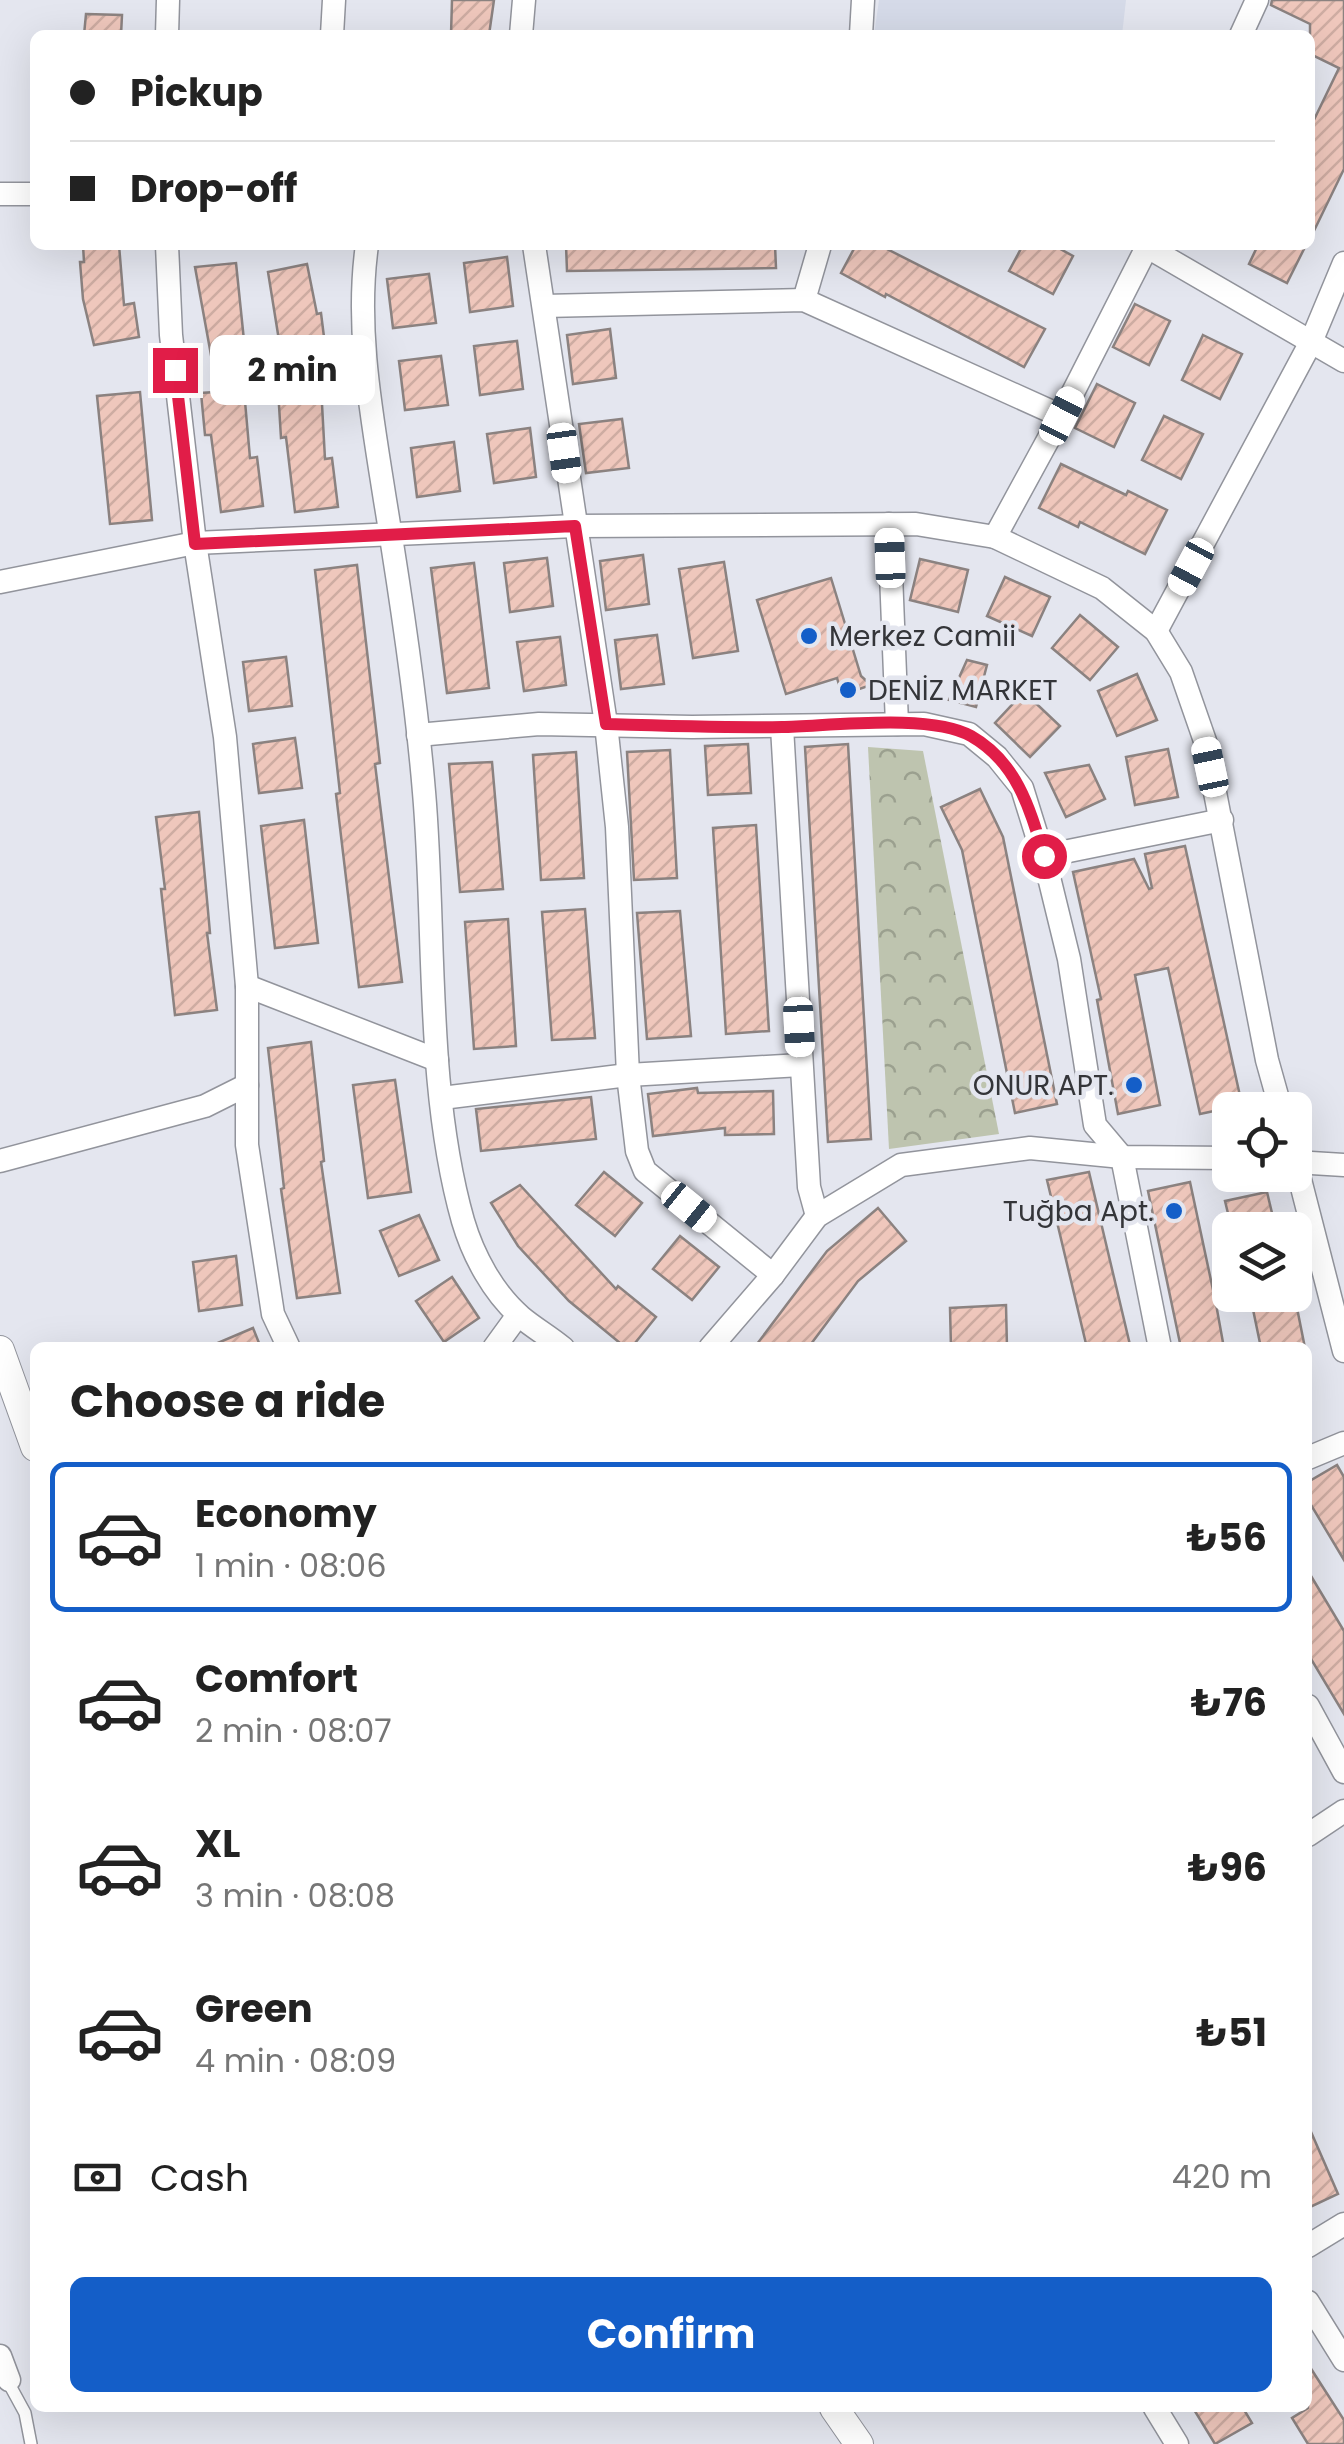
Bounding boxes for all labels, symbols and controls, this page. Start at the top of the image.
text: Pickup [130,66,263,119]
text: Drop-off [130,162,298,215]
callout: 2 min [210,335,375,405]
text: 2 min [248,347,337,392]
route end [153,348,198,393]
car [1035,382,1089,450]
car [545,421,583,485]
car [874,527,906,589]
car [1164,533,1218,601]
place label: Merkez Camii [829,617,1016,656]
marker: Merkez Camii [798,625,820,647]
place label: DENİZ MARKET [868,671,1058,710]
marker: DENİZ MARKET [837,679,859,701]
car [1189,735,1231,799]
route start [1022,834,1067,879]
car [782,996,816,1058]
place label: ONUR APT. [973,1066,1114,1105]
marker: ONUR APT. [1123,1074,1145,1096]
map controls [1212,1092,1312,1312]
button: locate [1212,1092,1312,1192]
car [656,1176,722,1238]
place label: Tuğba Apt. [1003,1192,1154,1231]
marker: Tuğba Apt. [1163,1200,1185,1222]
button: layers [1212,1212,1312,1312]
text: Choose a ride [70,1370,385,1433]
text: Economy [195,1487,377,1540]
icon: car [75,1492,165,1582]
text: ₺56 [1186,1511,1267,1564]
text: 1 min · 08:06 [195,1543,387,1588]
text: Comfort [195,1652,358,1705]
icon: car [75,1657,165,1747]
text: ₺76 [1191,1676,1267,1729]
text: 2 min · 08:07 [195,1708,392,1753]
text: XL [195,1817,240,1870]
icon: car [75,1822,165,1912]
text: ₺96 [1188,1841,1267,1894]
text: 3 min · 08:08 [195,1873,395,1918]
text: Green [195,1982,313,2035]
icon: car [75,1987,165,2077]
text: ₺51 [1196,2006,1267,2059]
text: 4 min · 08:09 [195,2038,396,2083]
icon: cash [70,2150,125,2205]
text: Cash [150,2151,249,2204]
text: 420 m [1172,2154,1272,2199]
button: Confirm [70,2277,1272,2392]

